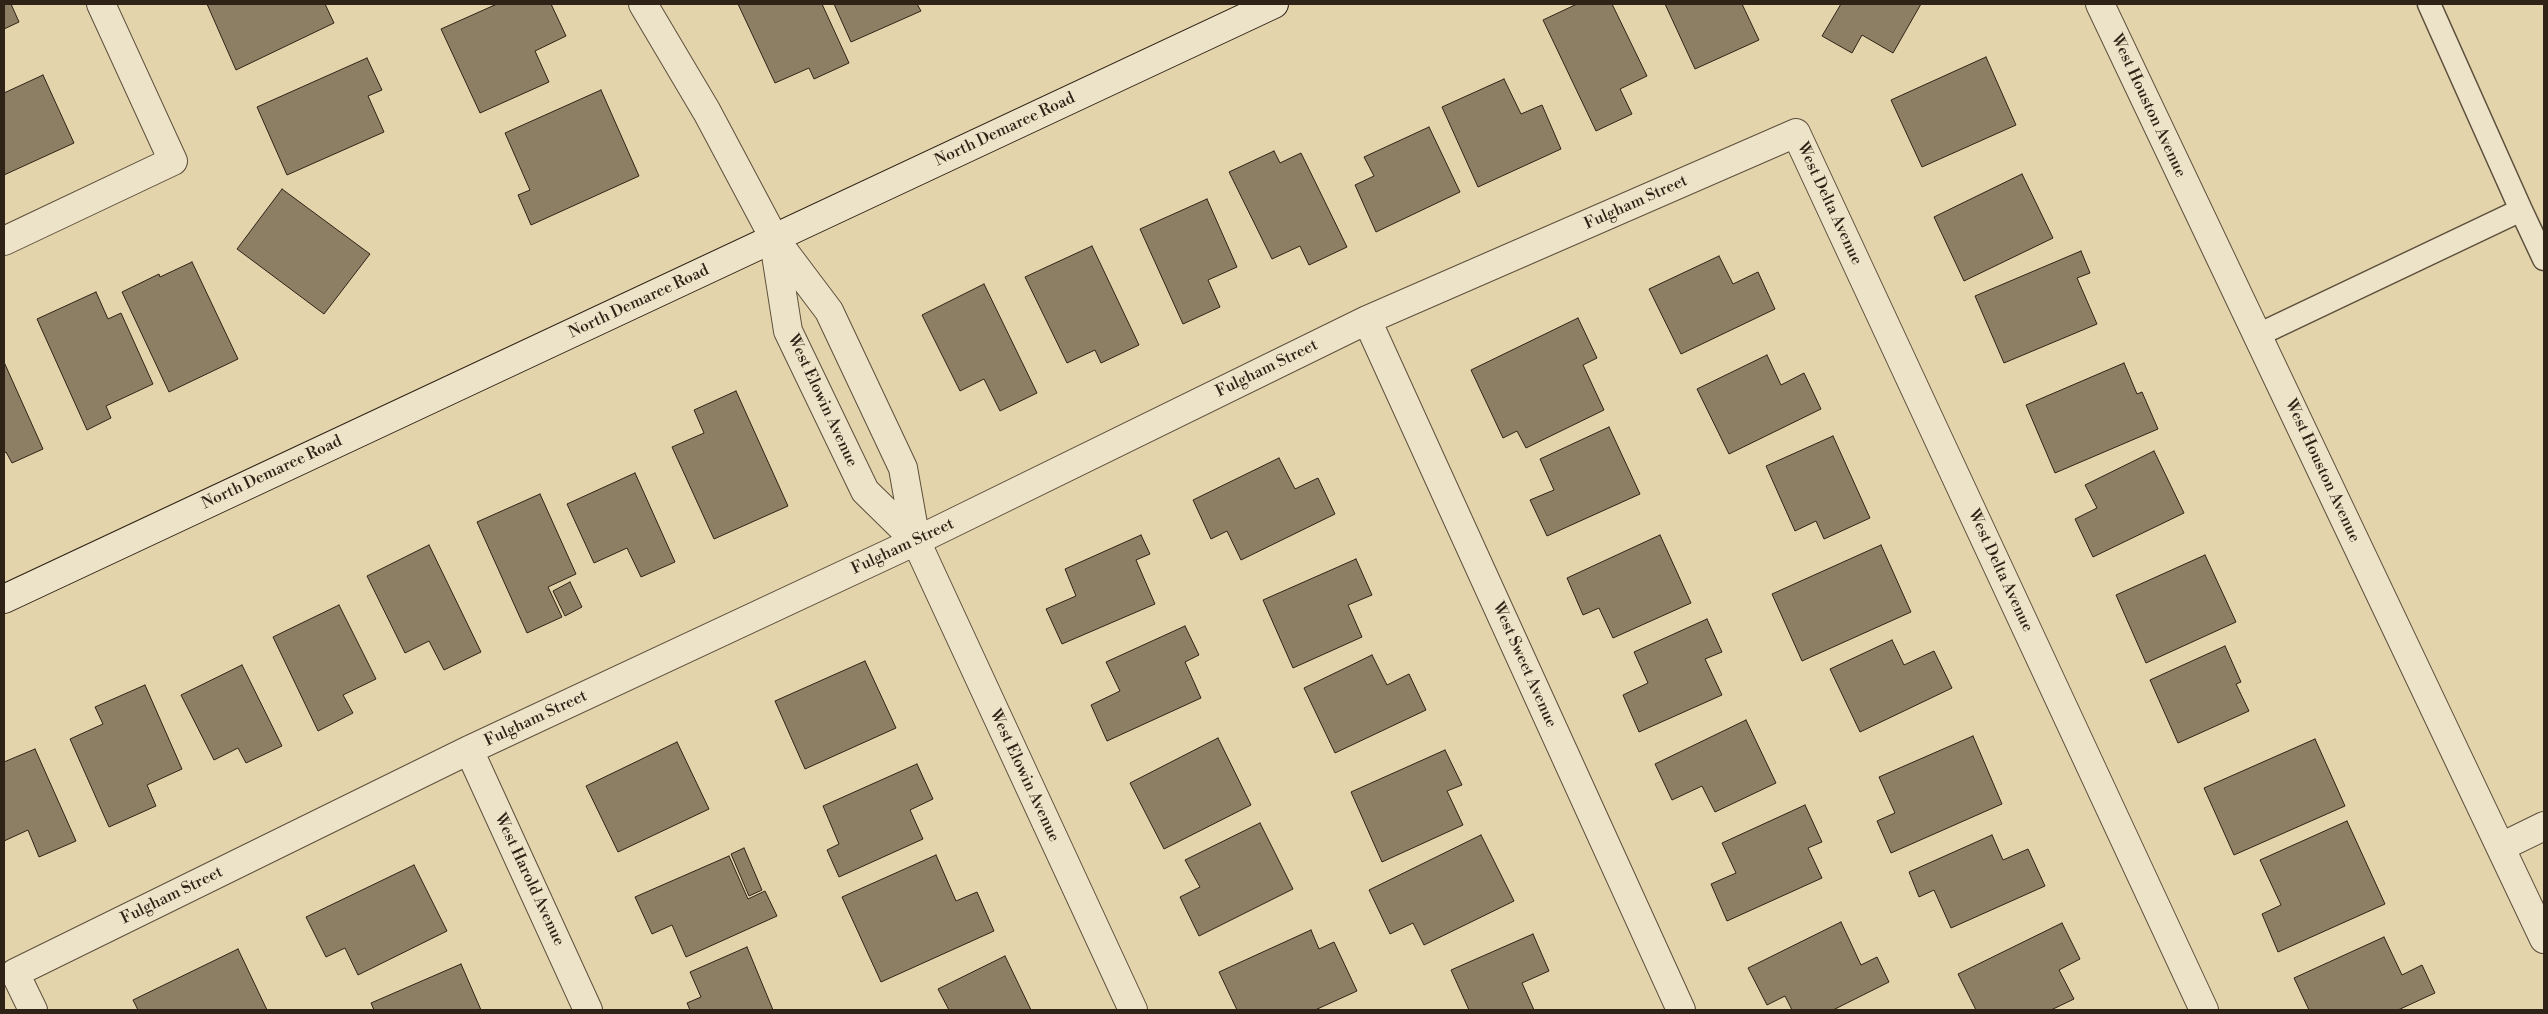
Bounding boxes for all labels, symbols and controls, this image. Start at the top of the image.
street label: West Houston Avenue [2106,31,2190,181]
street label: North Demaree Road [932,89,1078,171]
street label: West Delta Avenue [1792,140,1866,268]
street label: Fulgham Street [1581,172,1691,234]
street label: North Demaree Road [566,261,712,343]
street label: West Elowin Avenue [783,332,861,470]
street label: Fulgham Street [1213,336,1321,402]
street label: West Houston Avenue [2280,396,2364,546]
street label: North Demaree Road [199,432,345,514]
street label: West Delta Avenue [1963,507,2037,635]
street label: Fulgham Street [849,515,957,579]
street label: West Sweet Avenue [1488,599,1560,731]
street label: Fulgham Street [482,687,590,751]
street label: West Elowin Avenue [985,707,1063,845]
street label: West Harold Avenue [490,811,568,949]
street label: Fulgham Street [118,863,226,929]

